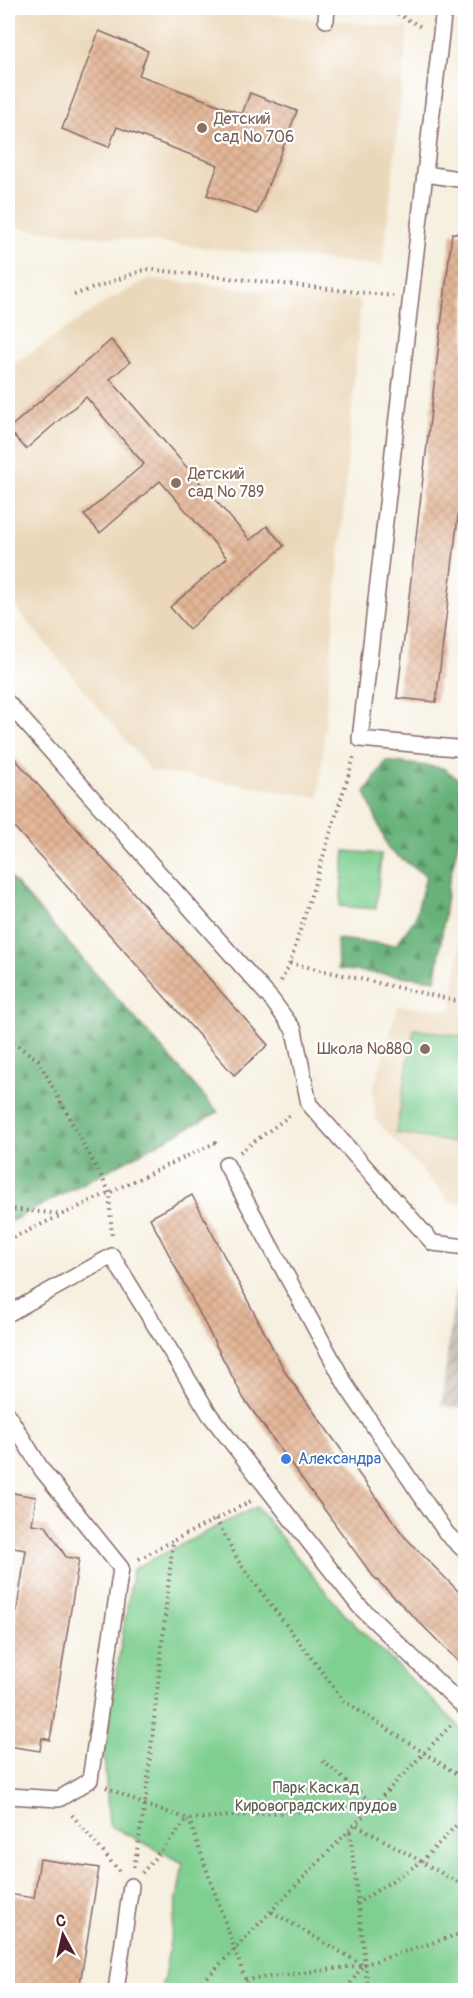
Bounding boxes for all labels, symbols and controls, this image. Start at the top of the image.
place label: Детский сад № 706 [213,109,294,147]
marker: Детский сад № 706 [195,121,209,135]
place label: Детский сад № 789 [187,464,264,502]
marker: Детский сад № 789 [169,476,183,490]
place label: Школа №880 [317,1039,413,1059]
marker: Школа №880 [418,1042,432,1056]
place label: Александра [298,1449,381,1469]
marker: Александра [279,1452,293,1466]
park label: Парк Каскад Кировоградских прудов [235,1778,397,1816]
north arrow [33,1905,93,1965]
text: С [55,1911,67,1932]

